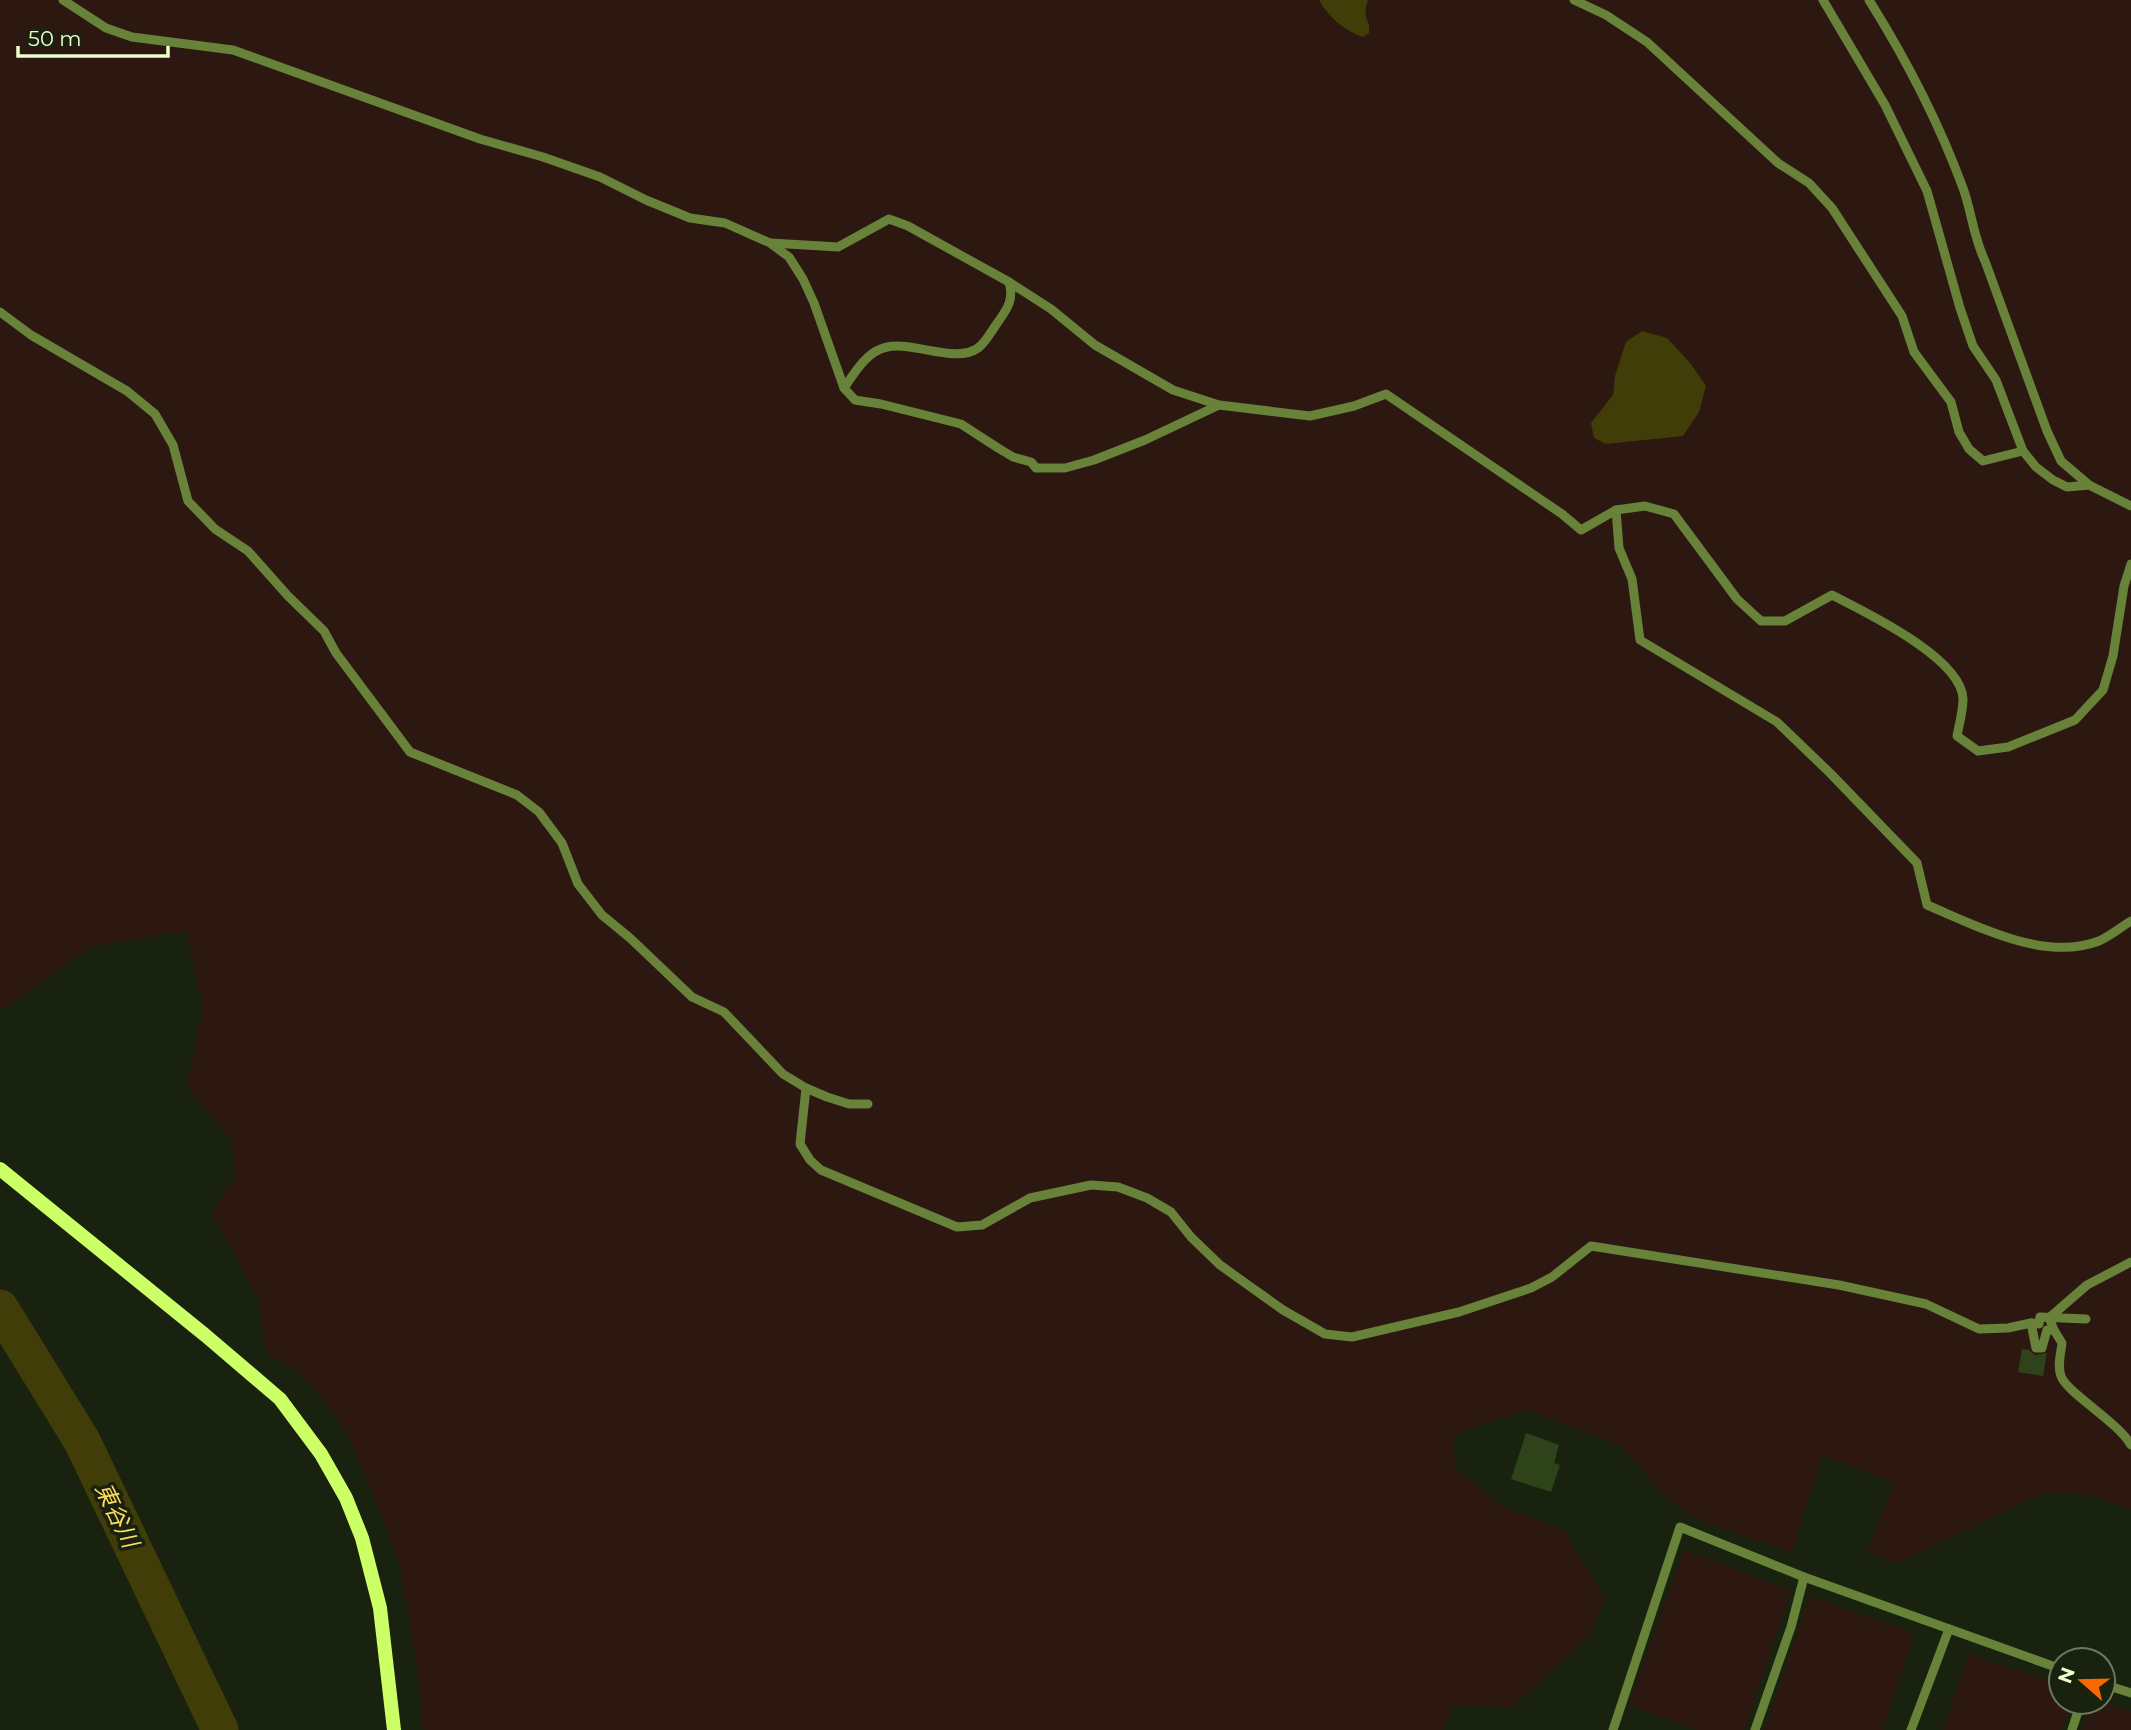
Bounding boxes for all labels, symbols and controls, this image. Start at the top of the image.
scale bar [18,14,168,58]
text: 50 m [28,26,82,51]
water label: 東谷川 [89,1478,146,1555]
north arrow [2047,1646,2117,1716]
text: N [2053,1664,2080,1687]

